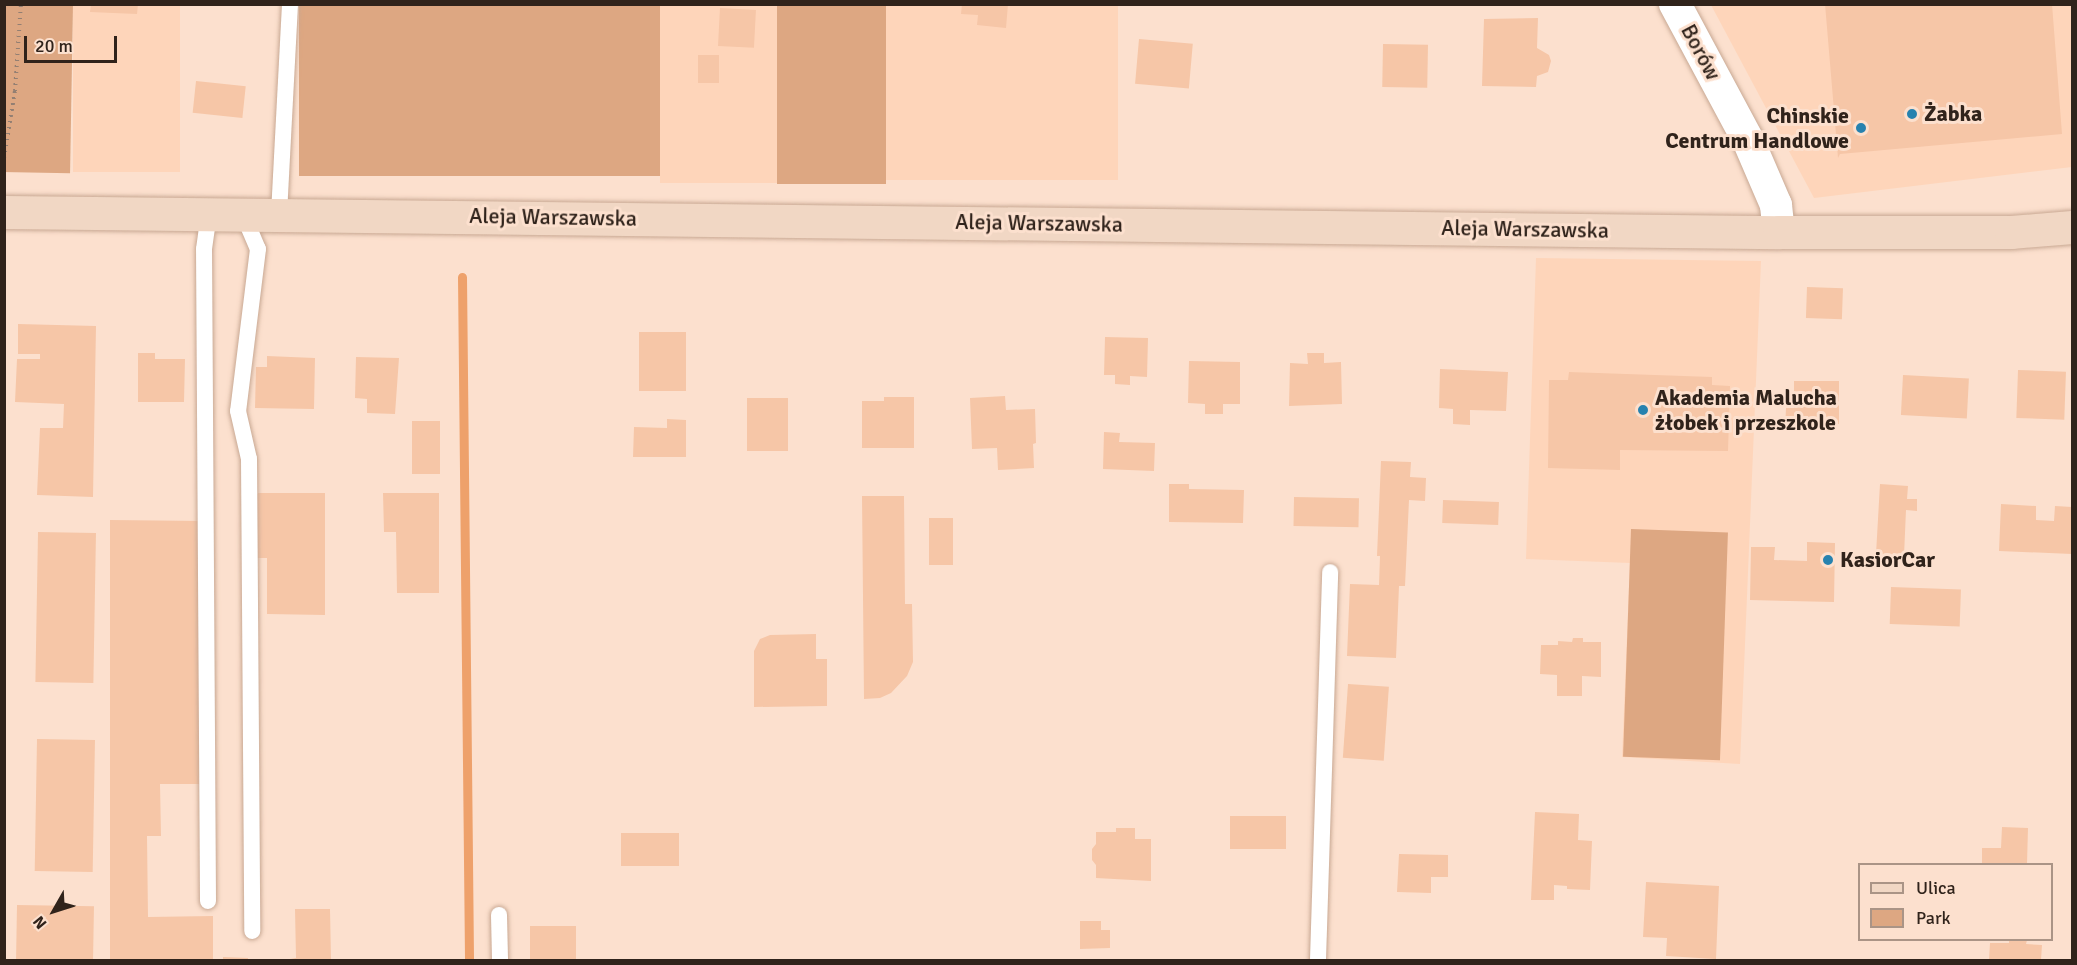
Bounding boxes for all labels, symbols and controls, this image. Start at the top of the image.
street label: Borów [1675,20,1727,84]
scale bar [27,24,120,62]
text: 20 m [35,35,73,57]
place label: Żabka [1924,101,1982,127]
place label: Chinskie Centrum Handlowe [1665,102,1849,154]
marker: Żabka [1905,107,1919,121]
marker: Chinskie Centrum Handlowe [1854,121,1868,135]
street label: Aleja Warszawska [469,202,637,232]
street label: Aleja Warszawska [955,208,1123,238]
street label: Aleja Warszawska [1441,214,1609,244]
place label: Akademia Malucha żłobek i przeszkole [1655,384,1837,436]
marker: Akademia Malucha żłobek i przeszkole [1636,403,1650,417]
place label: KasiorCar [1840,547,1935,573]
marker: KasiorCar [1821,553,1835,567]
legend [1858,863,2053,941]
text: Ulica [1916,877,1956,899]
north arrow [24,881,84,941]
text: Park [1916,907,1951,929]
text: N [29,912,51,933]

